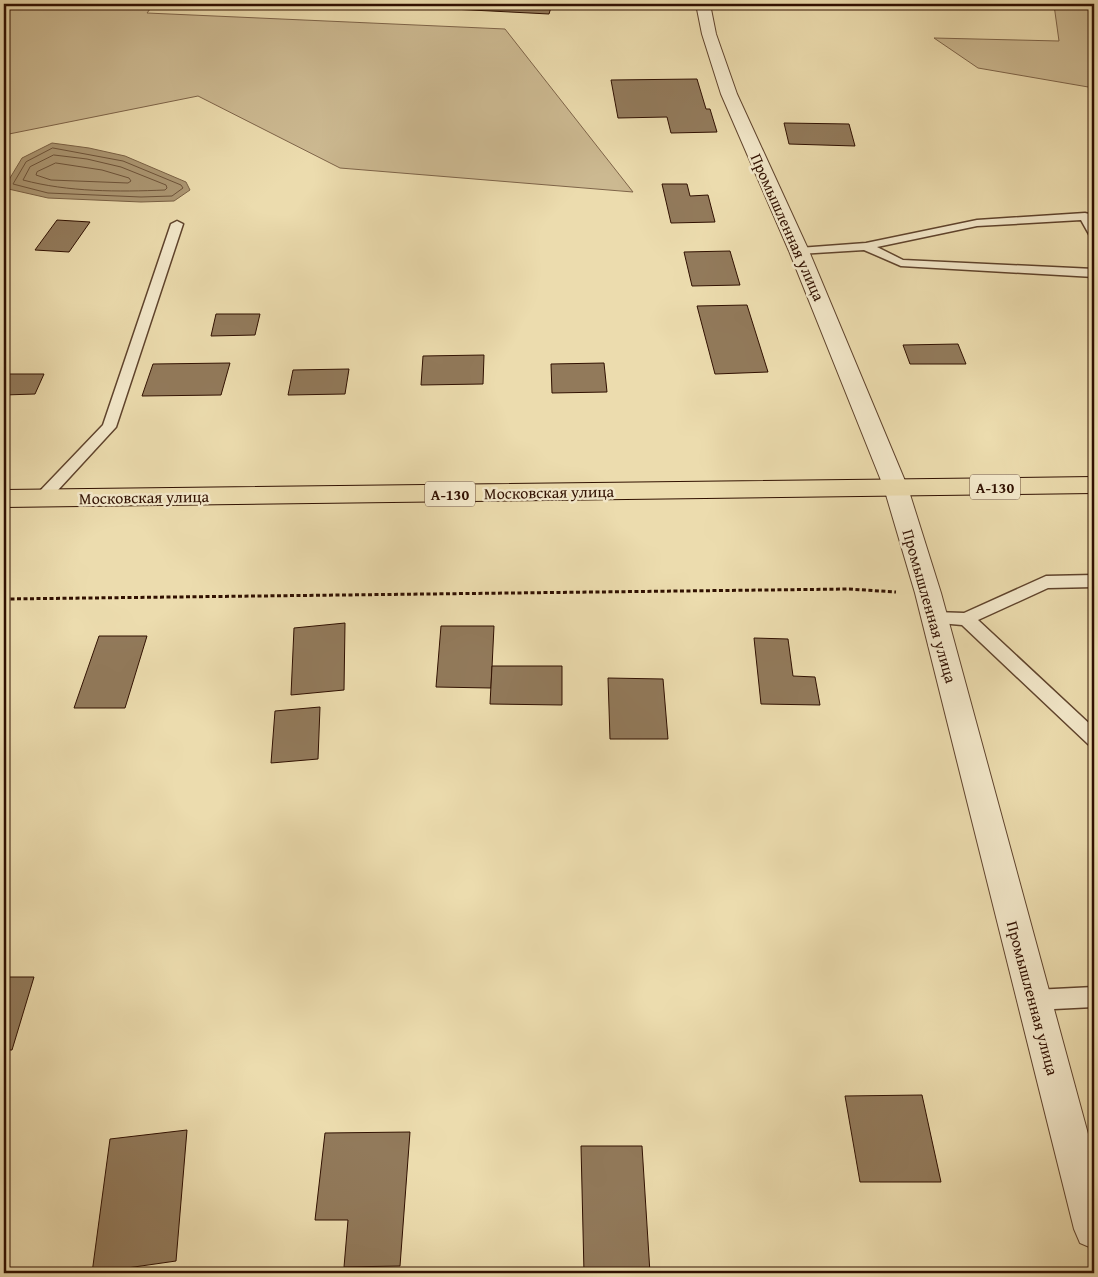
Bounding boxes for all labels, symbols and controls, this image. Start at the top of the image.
street label: Промышленная улица [745,149,831,305]
road number: А-130 [970,474,1020,500]
street label: Московская улица [484,479,615,505]
road number: А-130 [425,482,475,506]
street label: Московская улица [79,484,210,510]
street label: Промышленная улица [897,526,964,686]
street label: Промышленная улица [1001,918,1065,1078]

